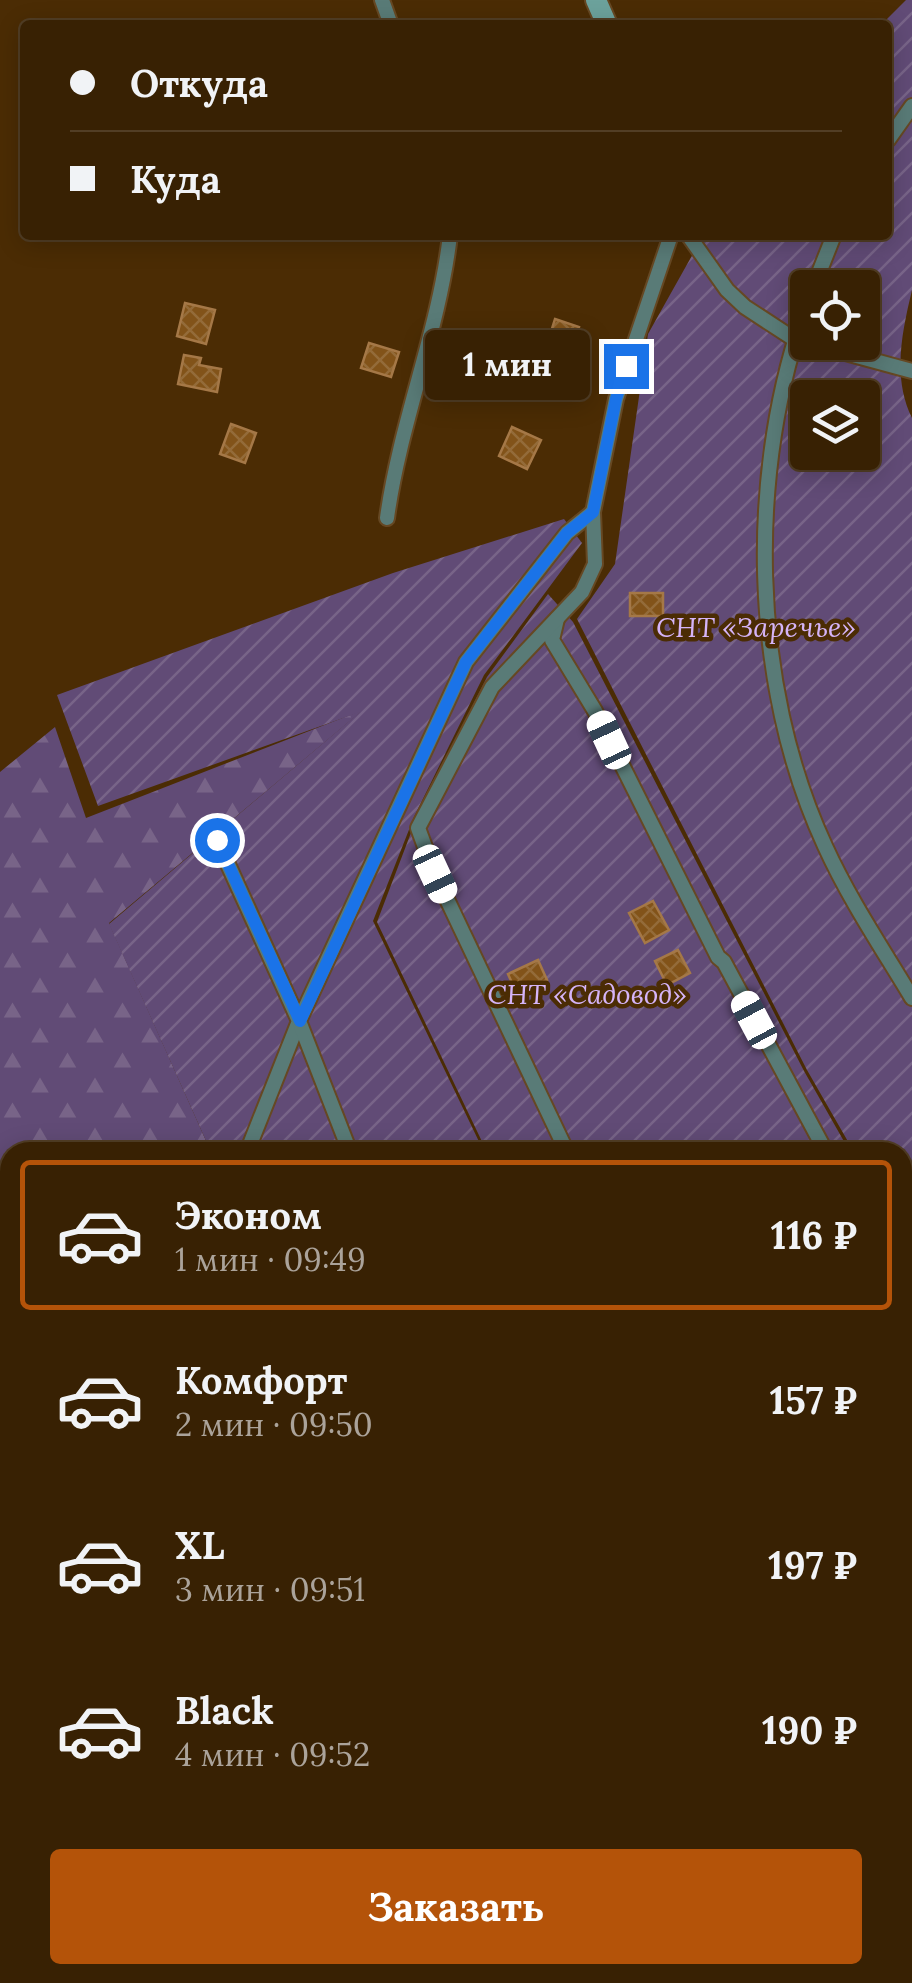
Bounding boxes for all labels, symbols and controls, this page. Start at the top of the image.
text: Откуда [130,59,268,107]
text: Куда [130,155,221,203]
map controls [790,270,880,470]
button: locate [790,270,880,360]
callout: 1 мин [426,331,591,401]
text: 1 мин [463,344,552,385]
route end [604,344,649,389]
button: layers [790,380,880,470]
park label: СНТ «Заречье» [656,609,856,645]
car [583,706,635,774]
route start [195,818,240,863]
car [409,840,461,908]
park label: СНТ «Садовод» [487,976,687,1012]
car [727,986,781,1054]
icon: car [55,1190,145,1280]
text: Эконом [175,1191,322,1239]
text: 116 ₽ [771,1211,857,1259]
text: 1 мин · 09:49 [175,1239,366,1280]
icon: car [55,1355,145,1445]
text: Комфорт [175,1356,347,1404]
text: 157 ₽ [770,1376,857,1424]
text: 2 мин · 09:50 [175,1404,373,1445]
icon: car [55,1520,145,1610]
text: XL [175,1521,225,1569]
text: 197 ₽ [768,1541,857,1589]
text: 3 мин · 09:51 [175,1569,365,1610]
icon: car [55,1685,145,1775]
text: Black [175,1686,274,1734]
text: 190 ₽ [762,1706,857,1754]
text: 4 мин · 09:52 [175,1734,370,1775]
button: Заказать [50,1849,862,1964]

